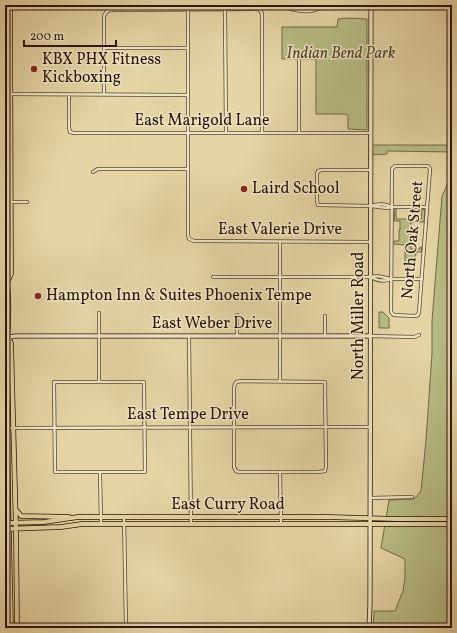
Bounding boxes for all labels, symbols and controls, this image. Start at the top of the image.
scale bar [24,22,116,48]
text: 200 m [30,29,64,45]
park label: Indian Bend Park [287,43,396,65]
place label: KBX PHX Fitness Kickboxing [42,49,161,89]
marker: KBX PHX Fitness Kickboxing [29,64,39,74]
street label: East Marigold Lane [134,110,270,132]
place label: Laird School [252,178,340,200]
street label: North Oak Street [397,179,429,300]
marker: Laird School [239,184,249,194]
street label: East Valerie Drive [218,219,342,241]
street label: North Miller Road [348,252,370,380]
place label: Hampton Inn & Suites Phoenix Tempe [46,285,312,307]
marker: Hampton Inn & Suites Phoenix Tempe [33,291,43,301]
street label: East Weber Drive [152,313,272,335]
street label: East Tempe Drive [127,404,249,426]
street label: East Curry Road [171,494,285,516]

